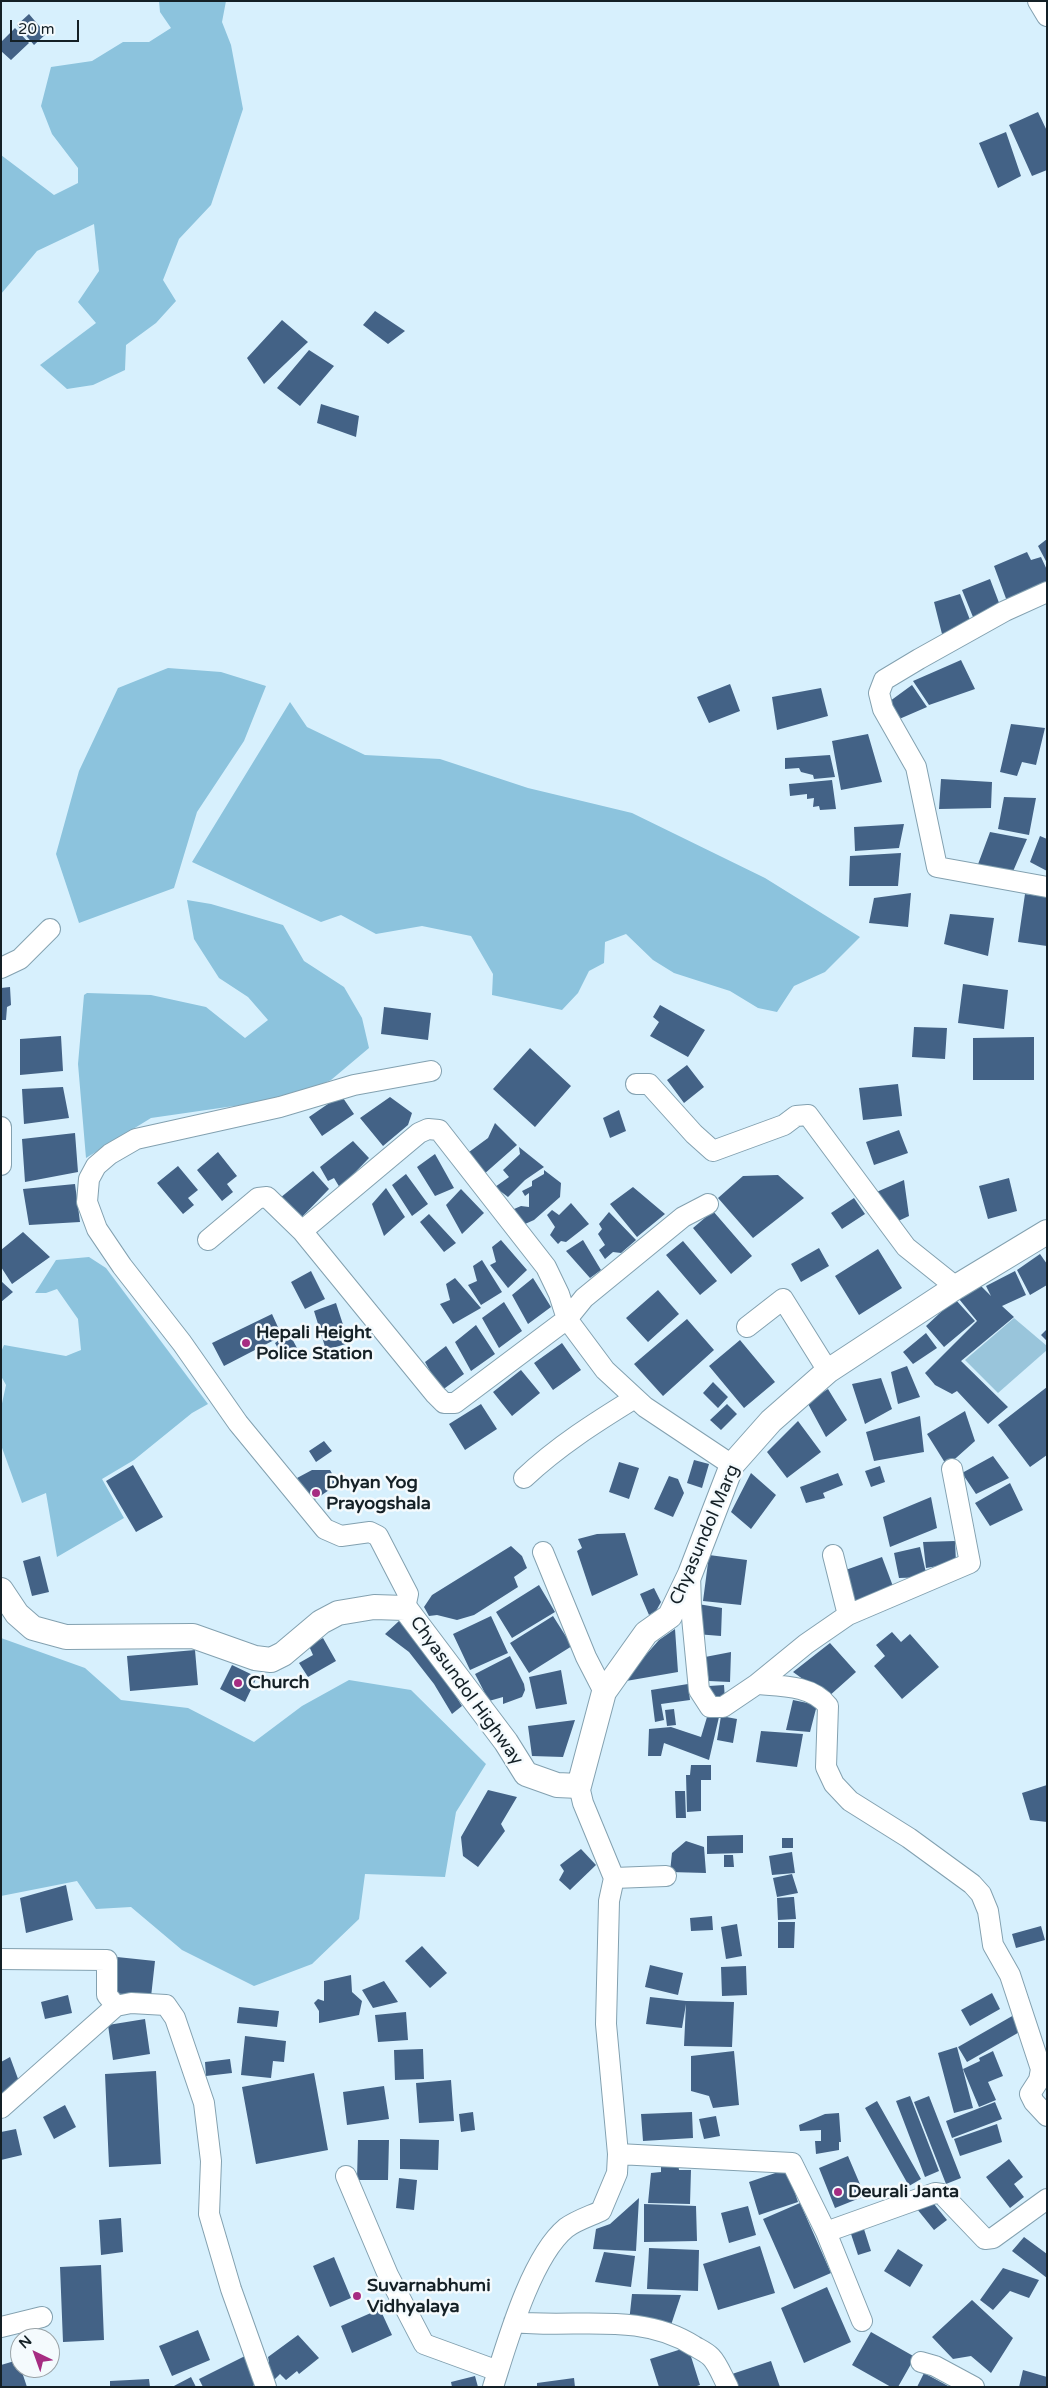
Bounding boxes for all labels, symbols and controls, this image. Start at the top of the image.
scale bar [12,10,81,42]
text: 20 m [18,20,55,38]
place label: Hepali Height Police Station [256,1322,373,1365]
marker: Hepali Height Police Station [240,1337,252,1349]
street label: Chyasundol Marg [666,1462,744,1608]
place label: Dhyan Yog Prayogshala [326,1472,431,1515]
marker: Dhyan Yog Prayogshala [310,1487,322,1499]
street label: Chyasundol Highway [405,1612,527,1770]
place label: Church [248,1672,310,1694]
marker: Church [232,1677,244,1689]
place label: Deurali Janta [848,2181,959,2203]
marker: Deurali Janta [832,2186,844,2198]
place label: Suvarnabhumi Vidhyalaya [367,2275,491,2318]
marker: Suvarnabhumi Vidhyalaya [351,2290,363,2302]
north arrow [10,2328,60,2378]
text: N [15,2332,35,2352]

